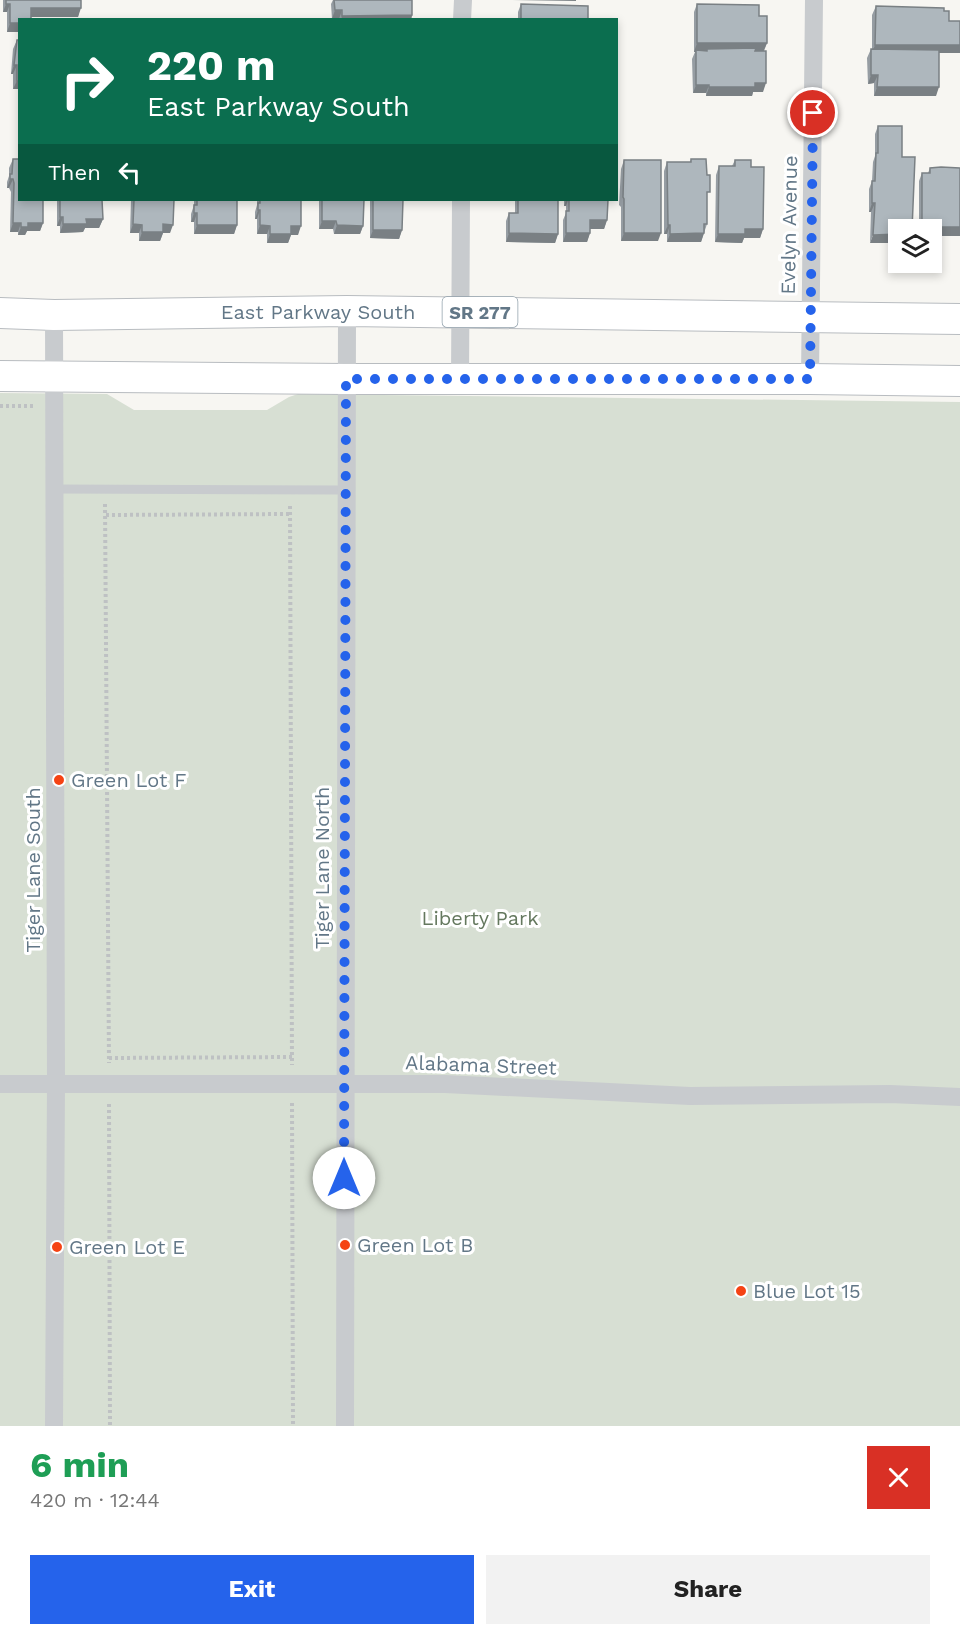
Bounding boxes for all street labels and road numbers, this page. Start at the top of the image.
street label: Evelyn Avenue [776,155,802,295]
road number: SR 277 [442,297,518,327]
street label: East Parkway South [221,300,415,324]
street label: Tiger Lane South [21,787,45,953]
street label: Tiger Lane North [310,787,334,949]
street label: Alabama Street [405,1050,558,1080]

